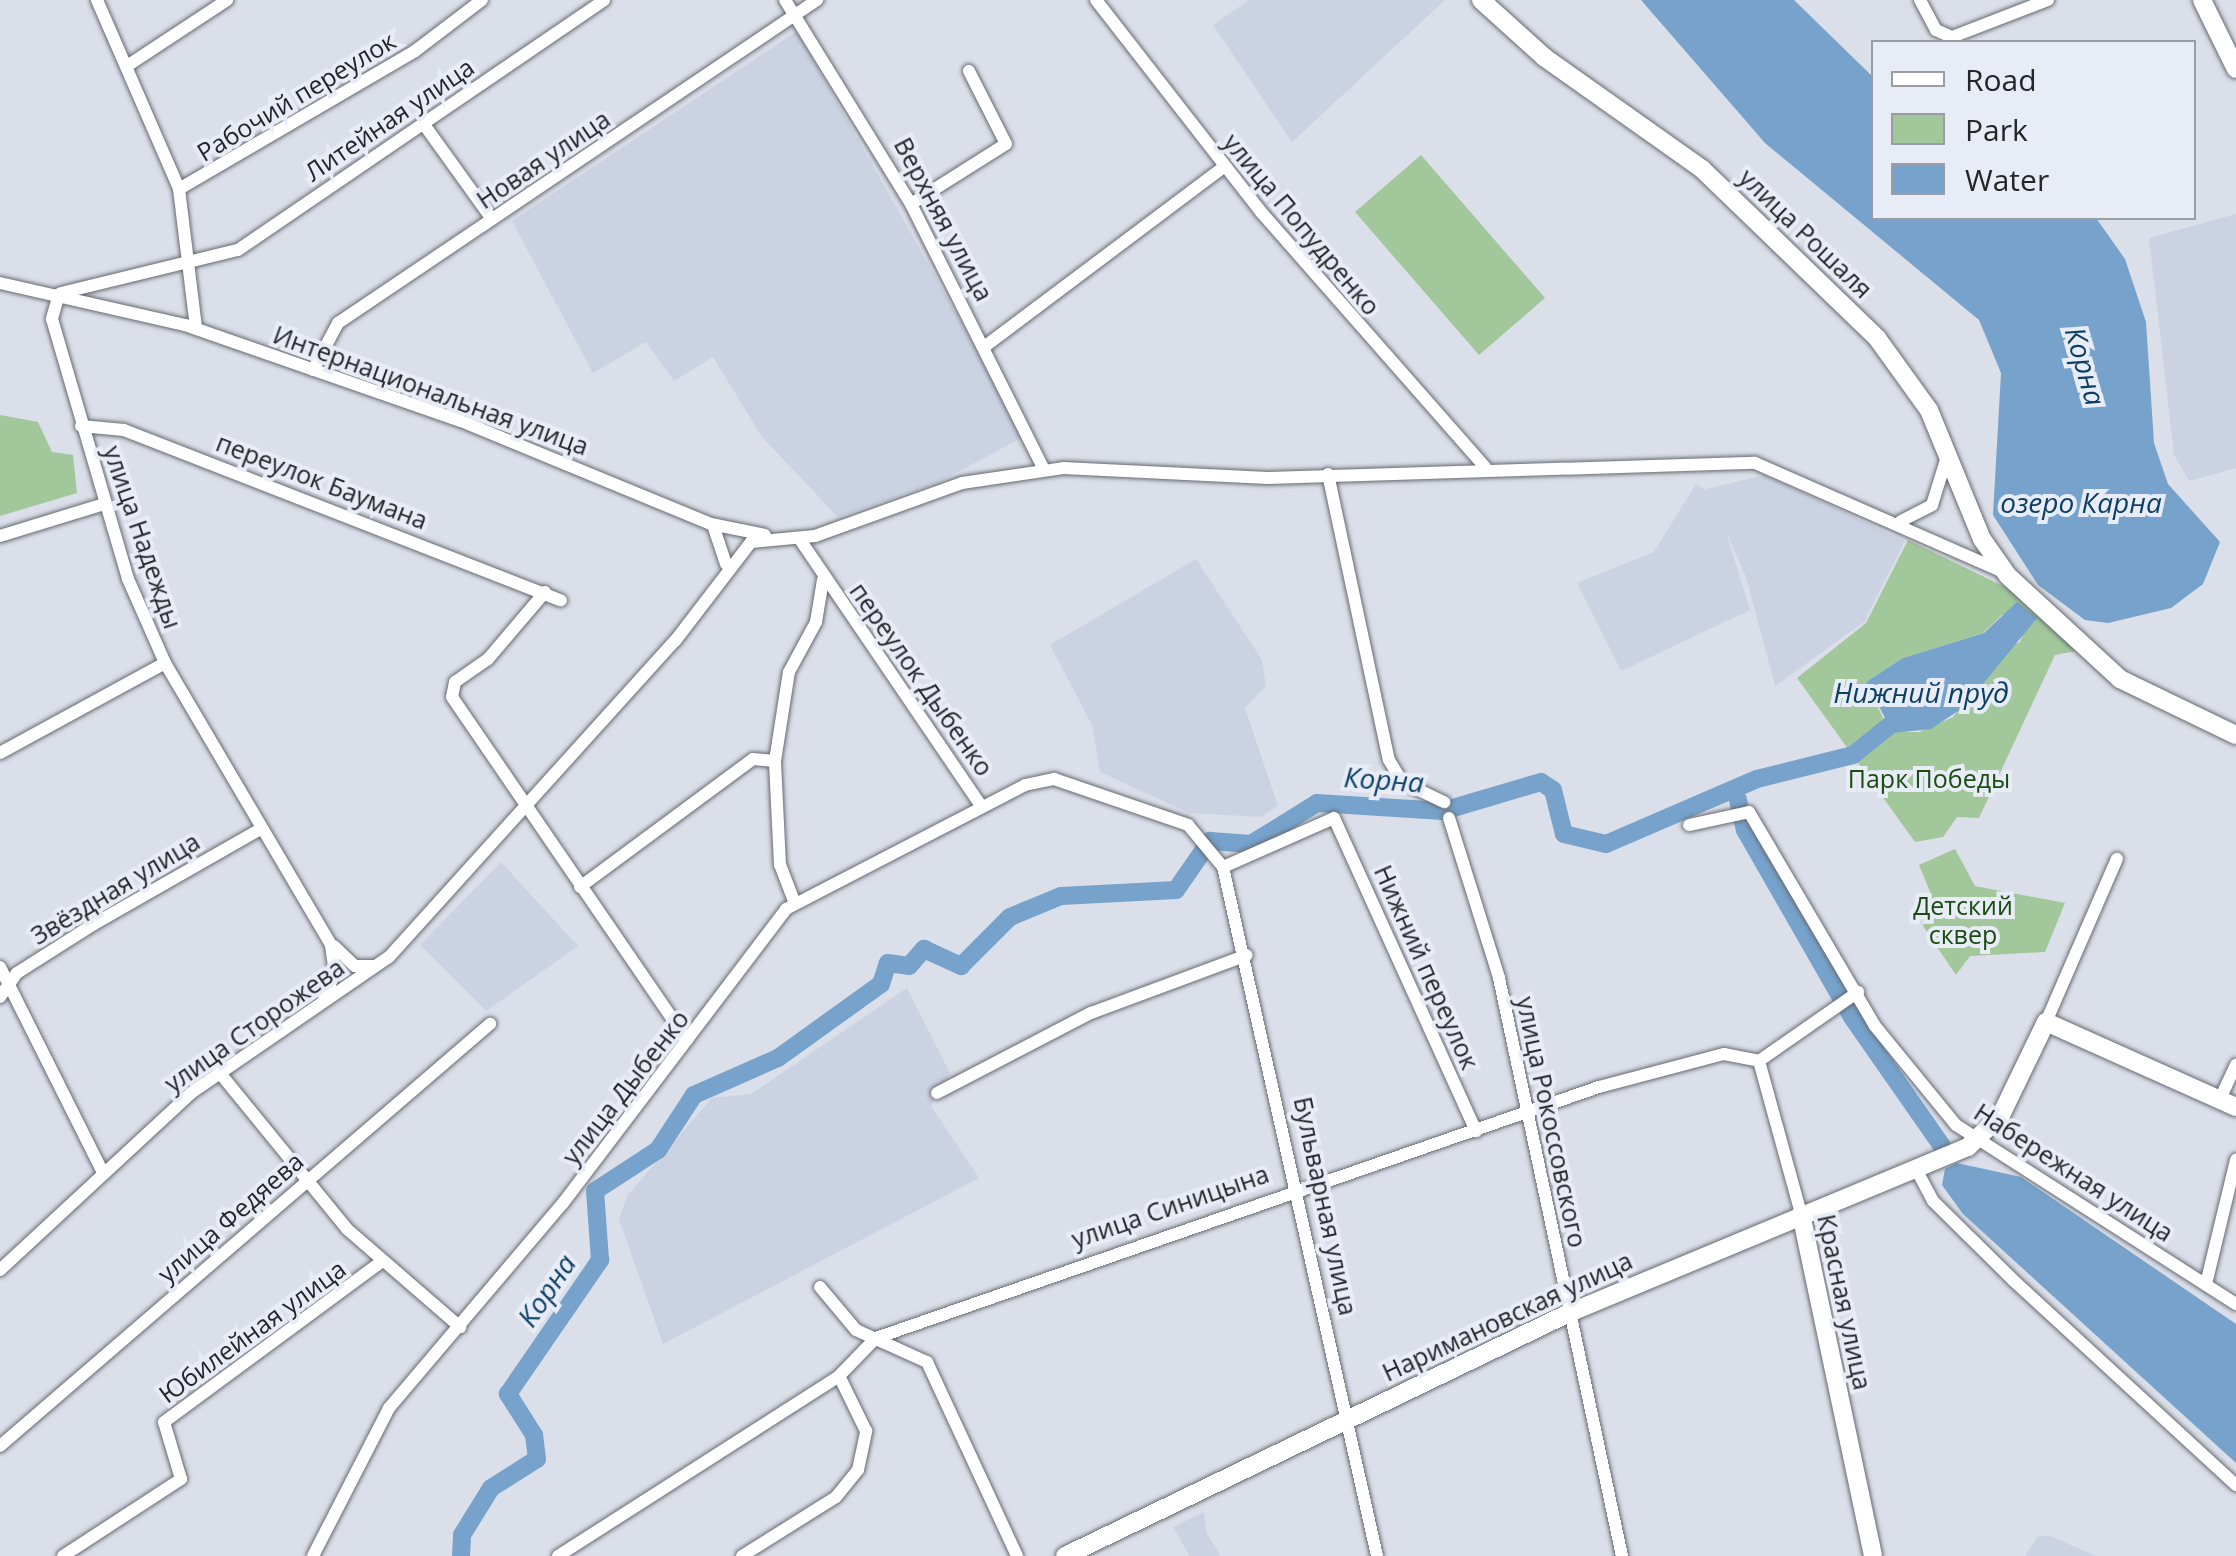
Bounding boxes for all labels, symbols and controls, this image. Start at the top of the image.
street label: Рабочий переулок [191,25,401,167]
legend [1871,40,2196,220]
street label: Литейная улица [299,51,479,187]
text: Road [1965,59,2037,100]
street label: Новая улица [471,103,615,215]
text: Park [1965,109,2028,150]
street label: улица Попудренко [1217,127,1387,321]
street label: Верхняя улица [888,132,1000,306]
text: Water [1965,159,2049,200]
street label: улица Рошаля [1733,162,1879,304]
street label: Интернациональная улица [269,319,593,461]
water label: Корна [2059,323,2113,409]
street label: переулок Баумана [212,427,432,535]
street label: улица Надежды [98,442,188,632]
water label: озеро Карна [2000,485,2162,519]
street label: переулок Дыбенко [844,577,1000,781]
water label: Нижний пруд [1833,675,2009,709]
water label: Корна [1343,759,1425,799]
park label: Парк Победы [1848,763,2010,793]
street label: Звёздная улица [25,826,205,950]
street label: Нижний переулок [1368,860,1486,1074]
park label: Детский сквер [1913,891,2013,950]
street label: улица Сторожева [158,952,350,1098]
street label: улица Рокоссовского [1511,994,1593,1250]
street label: улица Дыбенко [555,1004,695,1170]
street label: Бульварная улица [1288,1094,1364,1318]
street label: Набережная улица [1969,1096,2179,1248]
street label: улица Федяева [151,1146,309,1288]
street label: улица Синицына [1067,1158,1273,1254]
street label: Красная улица [1812,1211,1878,1393]
street label: Наримановская улица [1377,1245,1637,1387]
water label: Корна [510,1247,582,1333]
street label: Юбилейная улица [153,1253,351,1409]

